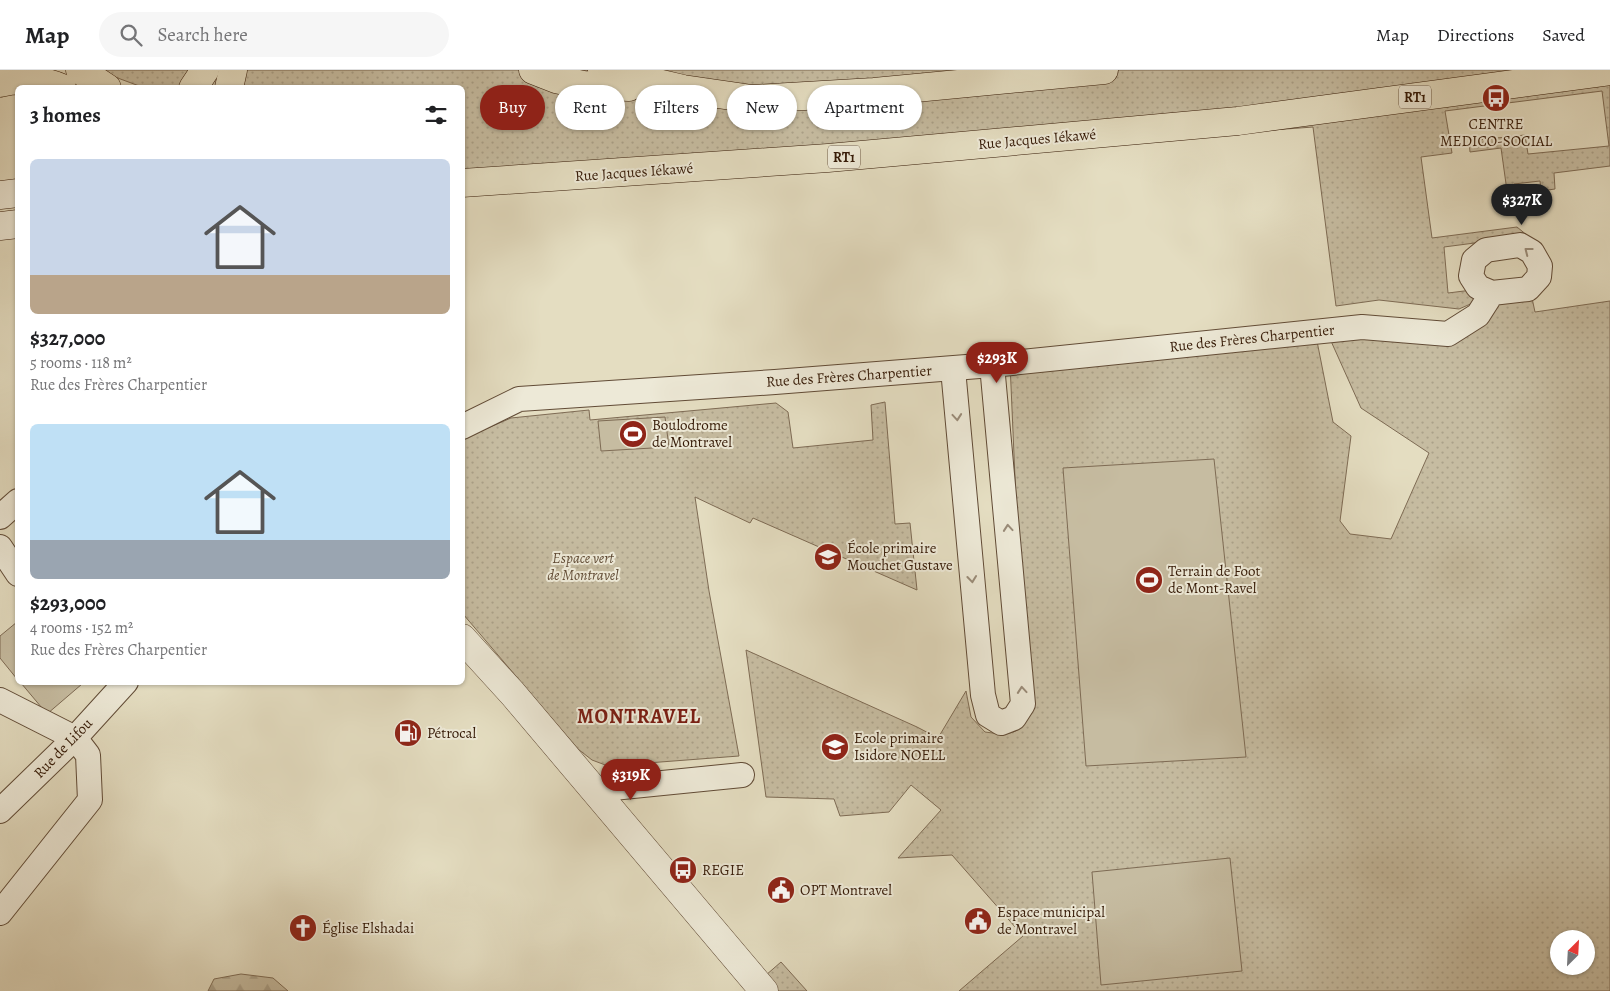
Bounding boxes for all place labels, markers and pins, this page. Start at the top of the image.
bus stop icon: CENTRE MEDICO-SOCIAL [1481,83,1511,113]
place label: CENTRE MEDICO-SOCIAL [1440,114,1552,151]
pin: $327K [1487,184,1557,226]
pin: $293K [962,342,1032,384]
place label: Boulodrome de Montravel [652,415,732,452]
sports icon: Boulodrome de Montravel [618,419,648,449]
place label: École primaire Mouchet Gustave [847,538,953,575]
school or university icon: École primaire Mouchet Gustave [813,542,843,572]
place label: Terrain de Foot de Mont-Ravel [1168,561,1260,598]
sports icon: Terrain de Foot de Mont-Ravel [1134,565,1164,595]
fuel station icon: Pétrocal [393,718,423,748]
place label: Pétrocal [427,723,477,743]
place label: Ecole primaire Isidore NOELL [854,728,946,765]
school or university icon: Ecole primaire Isidore NOELL [820,732,850,762]
pin: $319K [596,758,666,801]
bus stop icon: REGIE [668,855,698,885]
place label: REGIE [702,860,744,880]
public building icon: OPT Montravel [766,875,796,905]
place label: OPT Montravel [800,880,892,900]
place label: Espace municipal de Montravel [997,902,1105,939]
public building icon: Espace municipal de Montravel [963,906,993,936]
church icon: Église Elshadai [288,913,318,943]
place label: Église Elshadai [322,918,414,938]

